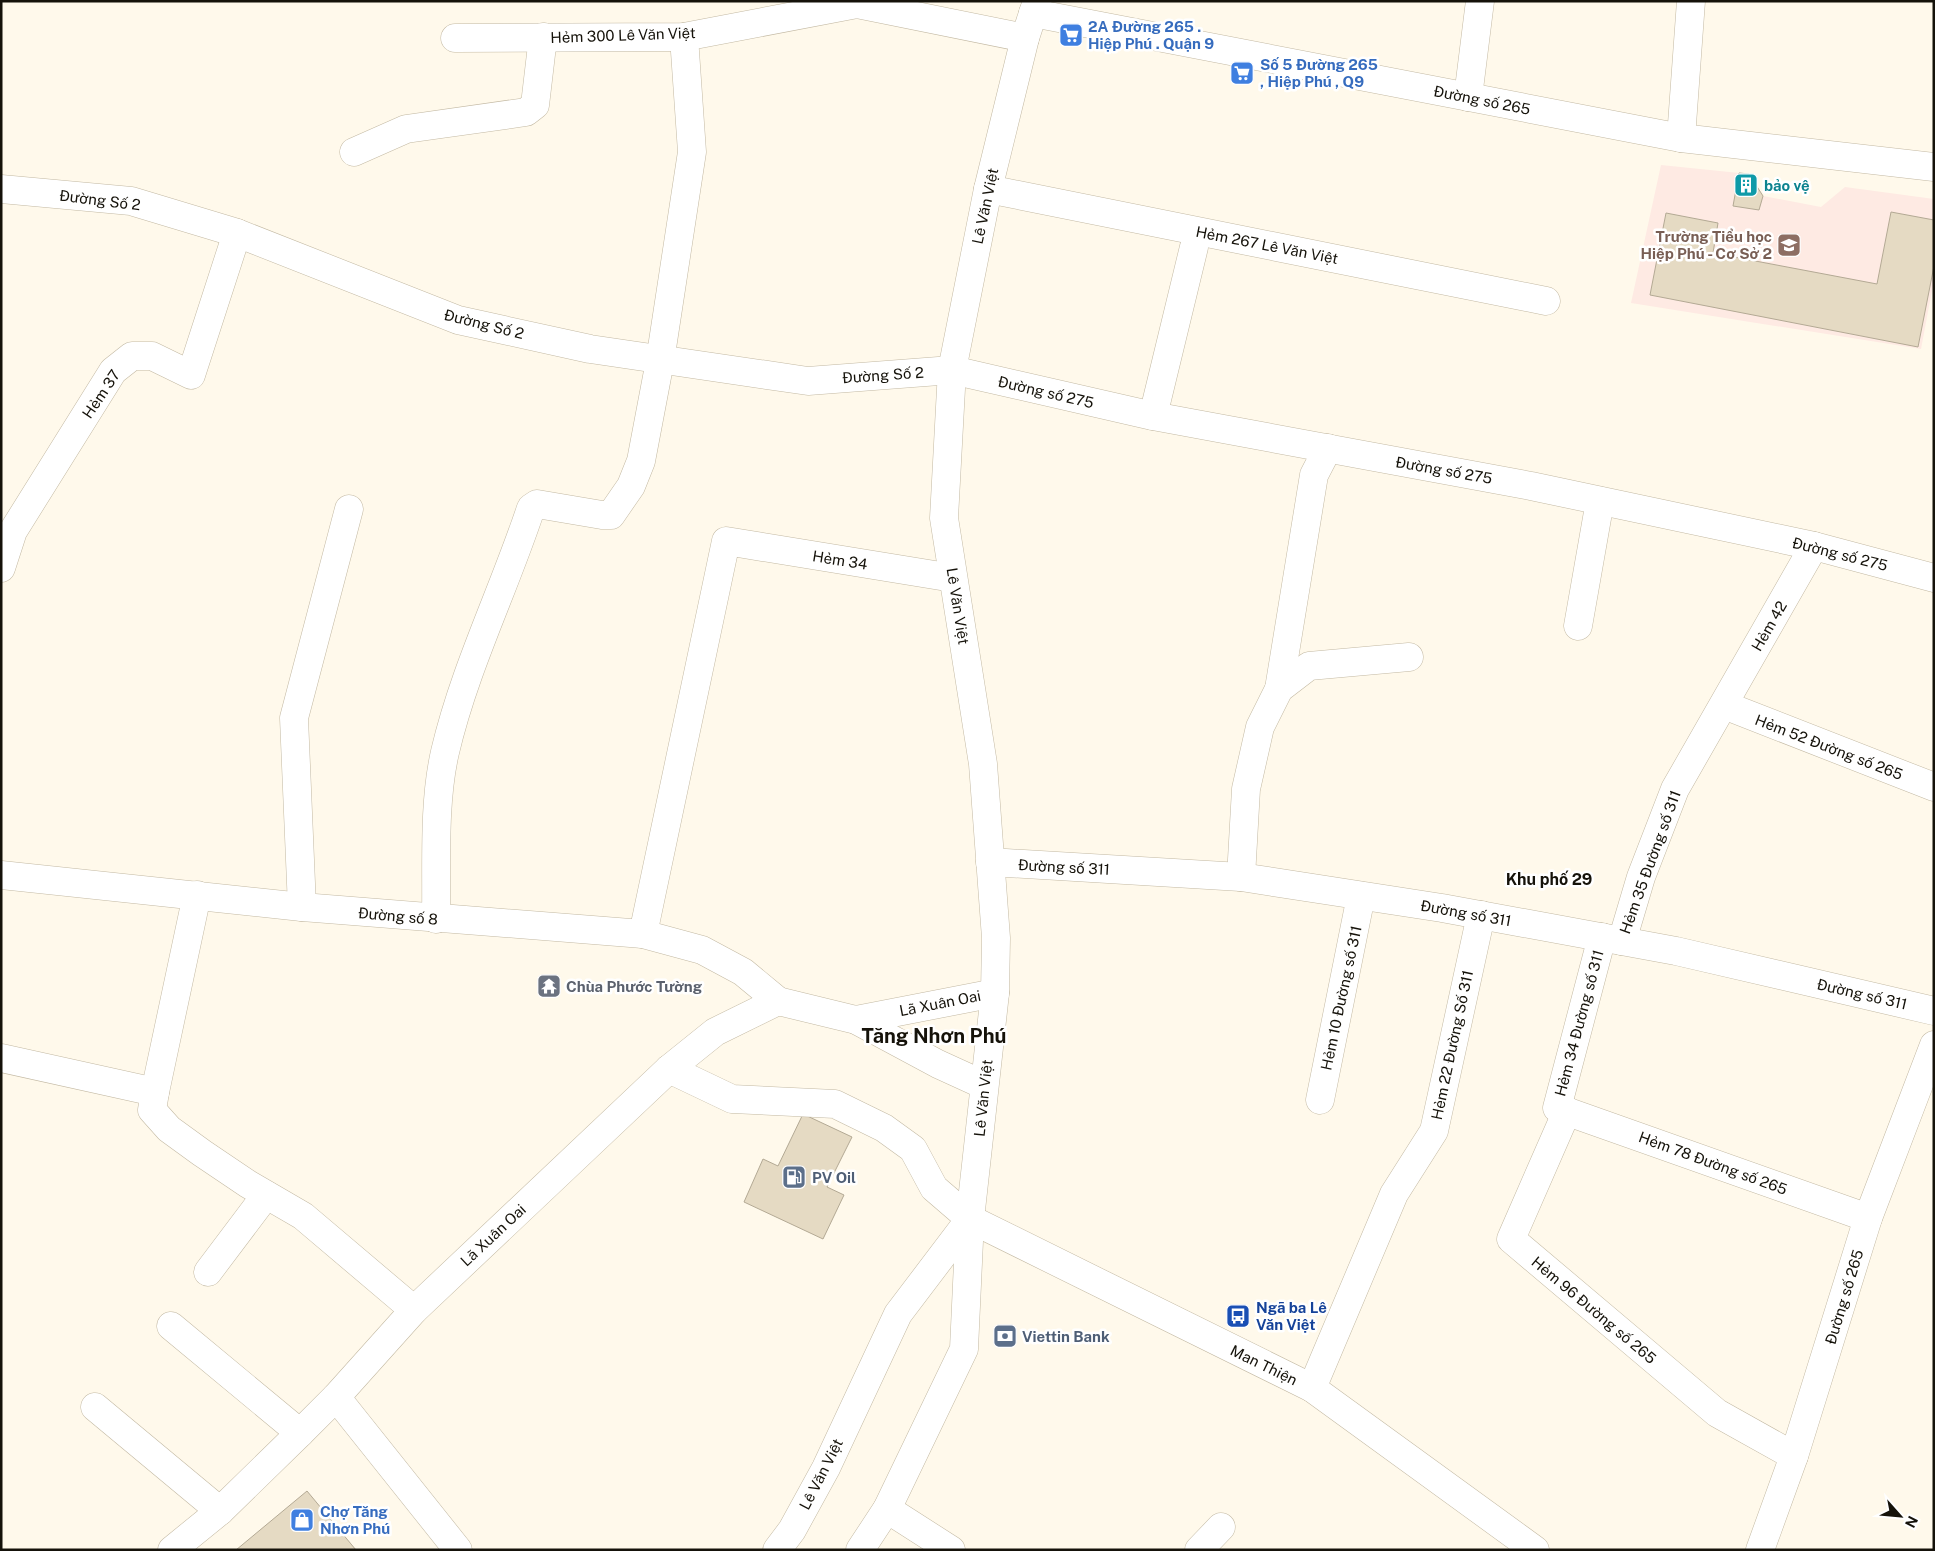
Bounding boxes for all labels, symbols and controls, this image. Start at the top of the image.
place label: 2A Đường 265 . Hiệp Phú . Quận 9 [1088,18,1214,52]
supermarket icon: 2A Đường 265 . Hiệp Phú . Quận 9 [1058,22,1084,48]
street label: Hẻm 300 Lê Văn Việt [550,24,696,46]
place label: Số 5 Đường 265 , Hiệp Phú , Q9 [1260,56,1378,90]
supermarket icon: Số 5 Đường 265 , Hiệp Phú , Q9 [1229,60,1255,86]
street label: Đường số 265 [1432,82,1532,118]
street label: Lê Văn Việt [969,166,1001,246]
building icon: bảo vệ [1733,172,1759,198]
place label: bảo vệ [1764,177,1810,194]
street label: Đường Số 2 [58,187,142,213]
street label: Hẻm 267 Lê Văn Việt [1194,223,1340,267]
place label: Trường Tiểu học Hiệp Phú - Cơ Sở 2 [1640,228,1772,262]
school or university icon: Trường Tiểu học Hiệp Phú - Cơ Sở 2 [1776,232,1802,258]
street label: Đường Số 2 [442,306,526,342]
street label: Đường Số 2 [842,364,924,386]
street label: Hẻm 37 [79,367,123,421]
street label: Đường số 275 [996,373,1096,411]
street label: Đường số 275 [1394,453,1494,487]
street label: Đường số 275 [1790,534,1890,574]
street label: Hẻm 34 [811,547,869,573]
street label: Lê Văn Việt [944,566,972,646]
street label: Hẻm 42 [1748,598,1790,654]
street label: Hẻm 52 Đường số 265 [1753,711,1905,783]
street label: Hẻm 35 Đường số 311 [1616,788,1684,936]
street label: Đường số 311 [1018,856,1110,878]
district label: Khu phố 29 [1506,870,1592,889]
street label: Đường số 311 [1419,897,1513,929]
street label: Đường số 8 [357,904,439,928]
street label: Hẻm 10 Đường số 311 [1317,924,1365,1072]
street label: Hẻm 34 Đường số 311 [1551,948,1607,1098]
street label: Hẻm 22 Đường Số 311 [1428,969,1476,1121]
temple icon: Chùa Phước Tường [536,973,562,999]
street label: Đường số 311 [1815,975,1909,1013]
place label: Chùa Phước Tường [566,978,703,995]
street label: Lã Xuân Oai [898,987,982,1019]
district label: Tăng Nhơn Phú [862,1024,1006,1048]
street label: Lê Văn Việt [970,1058,996,1137]
street label: Hẻm 78 Đường số 265 [1636,1128,1790,1198]
fuel station icon: PV Oil [781,1164,807,1190]
place label: PV Oil [812,1169,856,1186]
street label: Lã Xuân Oai [457,1201,529,1269]
street label: Đường số 265 [1822,1248,1866,1346]
street label: Hẻm 96 Đường số 265 [1528,1253,1660,1367]
place label: Ngã ba Lê Văn Việt [1256,1299,1327,1333]
bus stop icon: Ngã ba Lê Văn Việt [1225,1303,1251,1329]
bank icon: Viettin Bank [992,1323,1018,1349]
place label: Viettin Bank [1022,1328,1110,1345]
street label: Man Thiện [1228,1342,1300,1388]
street label: Lê Văn Việt [796,1435,846,1512]
north arrow [1875,1491,1925,1541]
place label: Chợ Tăng Nhơn Phú [320,1503,390,1537]
shop icon: Chợ Tăng Nhơn Phú [289,1507,315,1533]
text: N [1902,1513,1921,1530]

